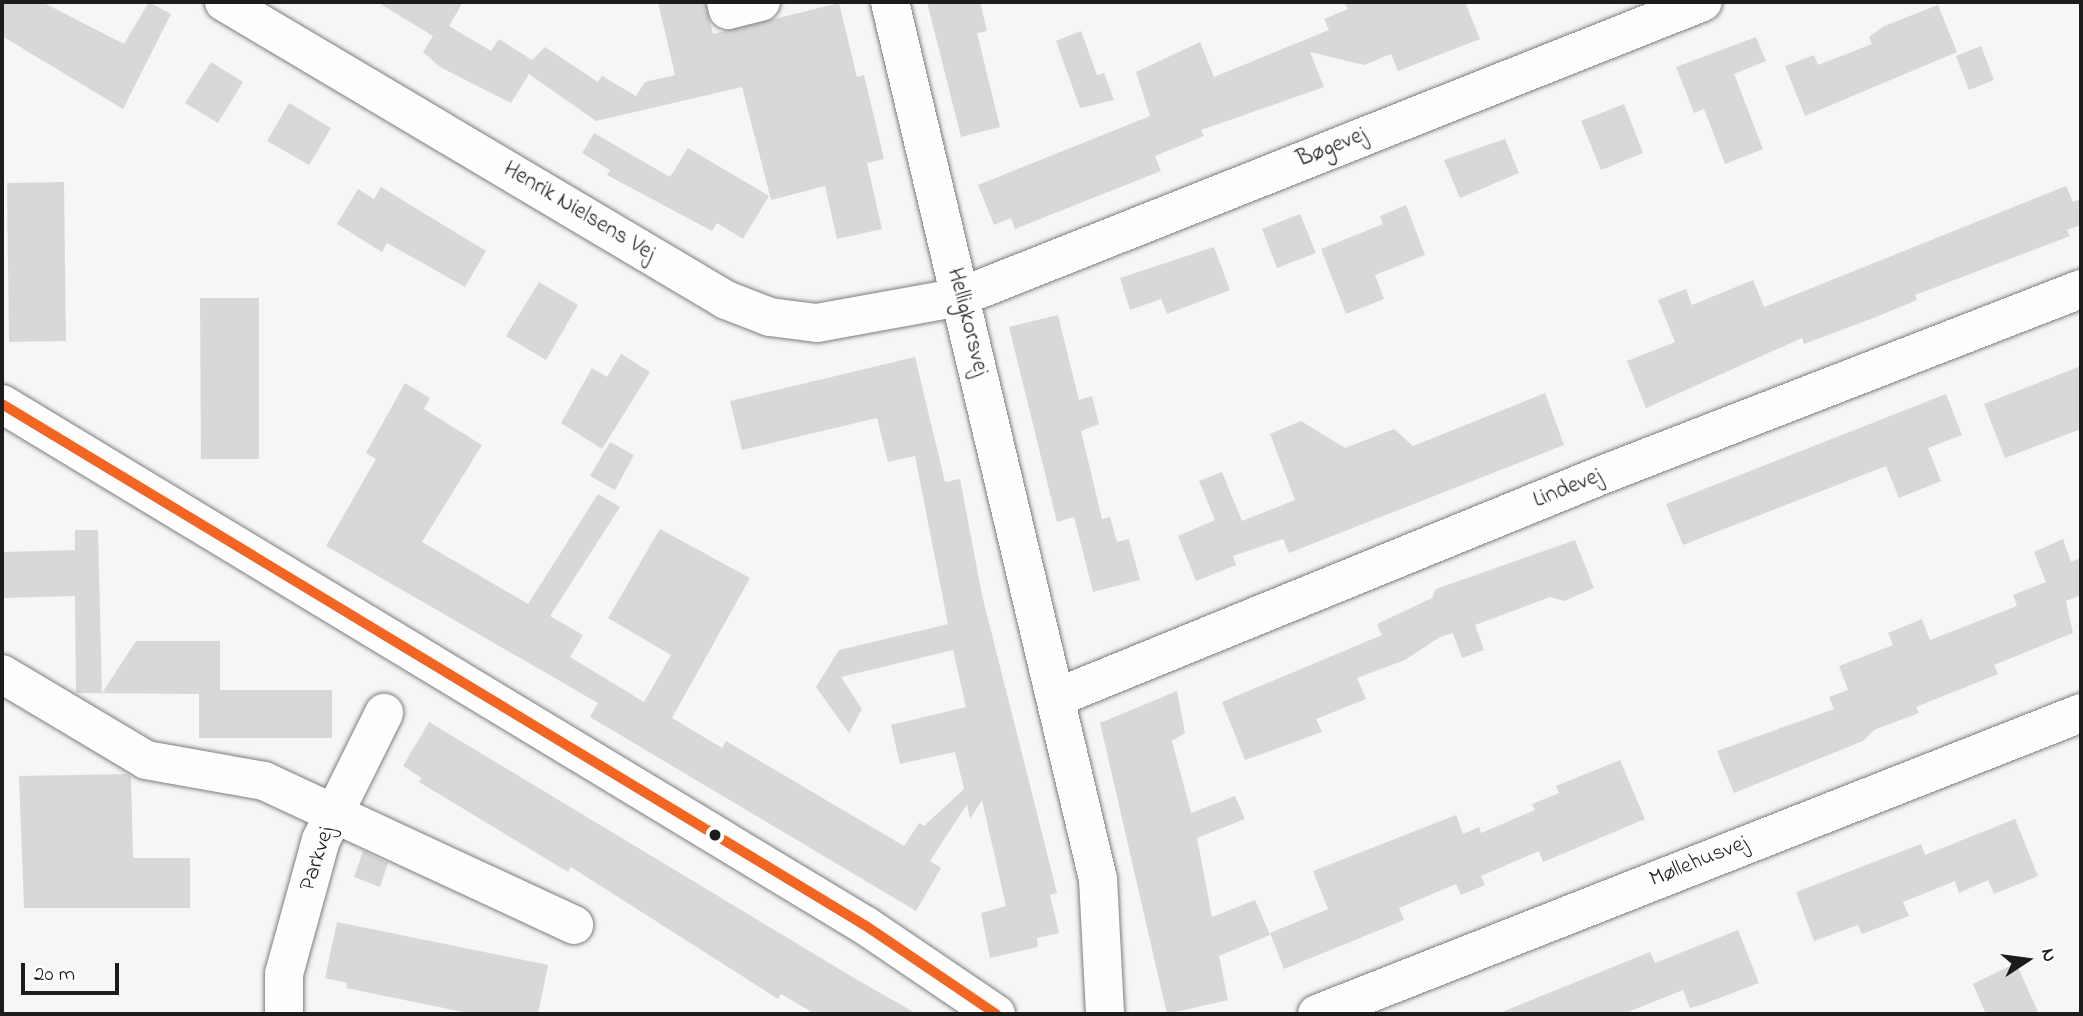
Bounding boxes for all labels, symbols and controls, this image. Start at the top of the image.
street label: Bøgevej [1293,122,1371,174]
street label: Henrik Nielsens Vej [498,156,660,268]
street label: Helligkorsvej [940,265,994,379]
street label: Lindevej [1530,463,1606,515]
street label: Parkvej [295,823,341,895]
unlabelled marker [708,828,722,842]
street label: Møllehusvej [1646,830,1752,894]
north arrow [1992,925,2062,995]
text: N [2033,946,2063,964]
scale bar [24,950,122,994]
text: 20 m [34,960,75,990]

